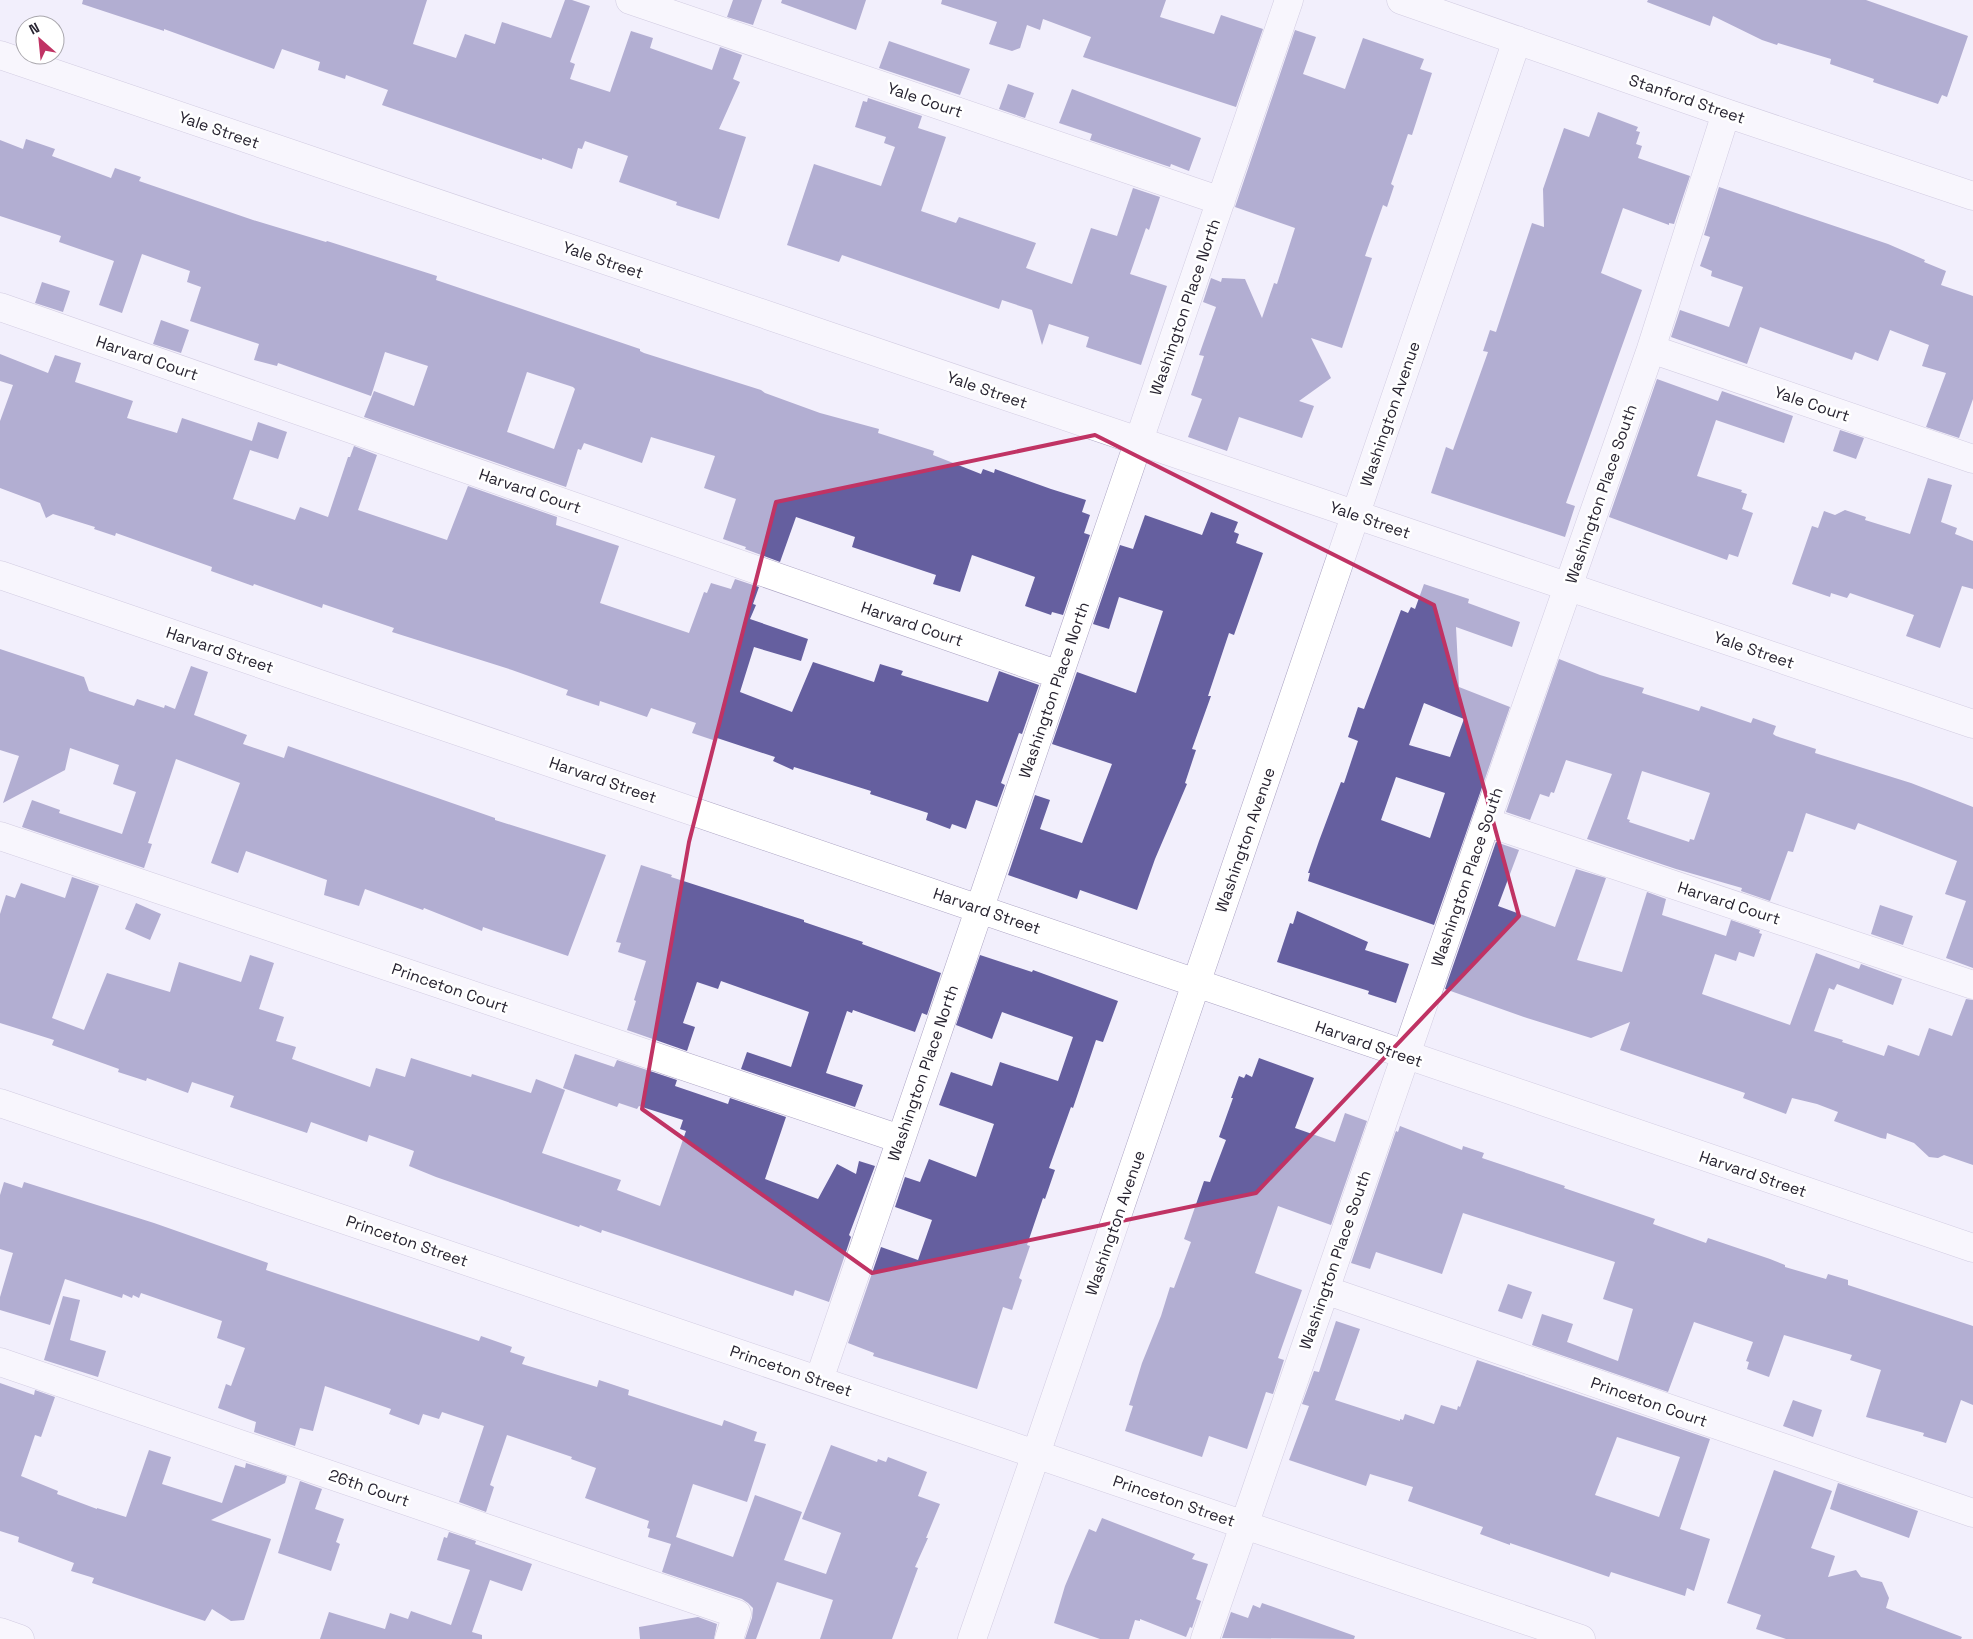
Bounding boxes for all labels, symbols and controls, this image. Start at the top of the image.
north arrow [15,15,65,65]
text: N [26,18,42,39]
street label: Stanford Street [1626,69,1748,129]
street label: Yale Court [884,77,966,123]
street label: Yale Street [176,106,262,154]
street label: Washington Place North [1145,216,1225,398]
street label: Yale Street [560,236,646,284]
street label: Harvard Court [93,331,201,385]
street label: Washington Avenue [1355,339,1425,489]
street label: Yale Street [944,366,1030,414]
street label: Yale Court [1771,381,1853,427]
street label: Washington Place South [1560,402,1642,586]
street label: Harvard Court [476,464,584,518]
street label: Yale Street [1327,496,1413,544]
street label: Harvard Court [858,597,966,651]
street label: Washington Place North [1014,599,1094,781]
street label: Harvard Street [163,622,277,678]
street label: Yale Street [1711,626,1797,674]
street label: Harvard Street [546,752,660,808]
street label: Washington Avenue [1210,765,1280,915]
street label: Washington Place South [1426,785,1508,969]
street label: Harvard Court [1675,877,1783,929]
street label: Harvard Street [930,883,1044,939]
street label: Princeton Court [389,958,511,1018]
street label: Washington Place North [883,982,963,1164]
street label: Harvard Street [1312,1016,1426,1072]
street label: Harvard Street [1696,1146,1810,1202]
street label: Washington Avenue [1080,1148,1150,1298]
street label: Washington Place South [1294,1168,1376,1352]
street label: Princeton Street [343,1210,471,1272]
street label: Princeton Street [727,1340,855,1402]
street label: Princeton Court [1588,1372,1710,1432]
street label: 26th Court [326,1464,412,1512]
street label: Princeton Street [1110,1470,1238,1532]

